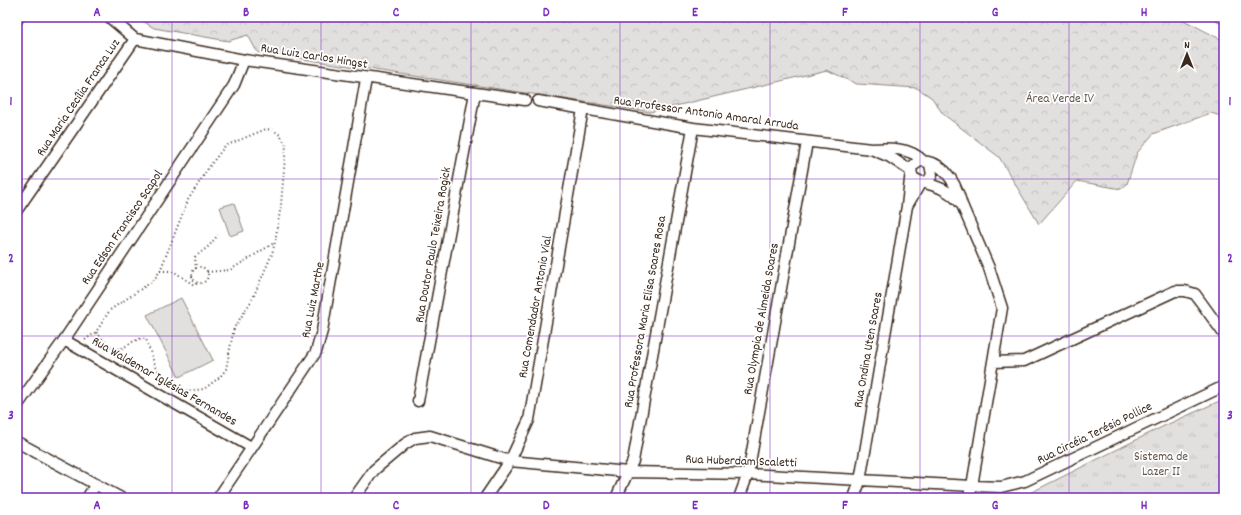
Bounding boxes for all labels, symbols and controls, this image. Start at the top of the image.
text: A [93,4,101,23]
text: B [243,4,249,23]
text: C [393,4,400,23]
text: D [543,4,550,23]
text: E [692,4,699,23]
text: F [842,4,848,23]
text: G [992,4,999,23]
text: H [1141,4,1148,23]
north arrow [1167,34,1207,74]
street label: Rua Maria Cecília Franca Luz [32,35,126,161]
text: N [1184,38,1190,54]
street label: Rua Luiz Carlos Hingst [259,39,369,75]
park label: Área Verde IV [1026,90,1095,109]
street label: Rua Professor Antonio Amaral Arruda [612,92,801,137]
text: 1 [10,93,13,112]
text: 1 [1229,93,1232,112]
street label: Rua Doutor Paulo Teixeira Rogick [411,166,457,324]
street label: Rua Edson Francisco Scapol [77,167,169,289]
street label: Rua Professora Maria Elisa Soares Rosa [620,214,672,409]
street label: Rua Comendador Antonio Vial [514,234,558,380]
street label: Rua Olympia de Almeida Soares [739,242,785,396]
text: 2 [8,250,14,269]
text: 2 [1227,250,1233,269]
street label: Rua Luiz Marthe [297,260,331,340]
street label: Rua Ondina Uten Soares [849,291,889,409]
street label: Rua Waldemar Iglésias Fernandes [88,333,240,431]
street label: Rua Circéia Terésio Pollice [1034,398,1156,470]
text: 3 [8,407,14,426]
text: 3 [1227,407,1233,426]
park label: Sistema de Lazer II [1134,448,1188,482]
street label: Rua Huberdam Scaletti [685,451,798,473]
text: A [93,497,101,515]
text: B [243,497,249,515]
text: C [393,497,400,515]
text: D [543,497,550,515]
text: E [692,497,699,515]
text: F [842,497,848,515]
text: G [992,497,999,515]
text: H [1141,497,1148,515]

